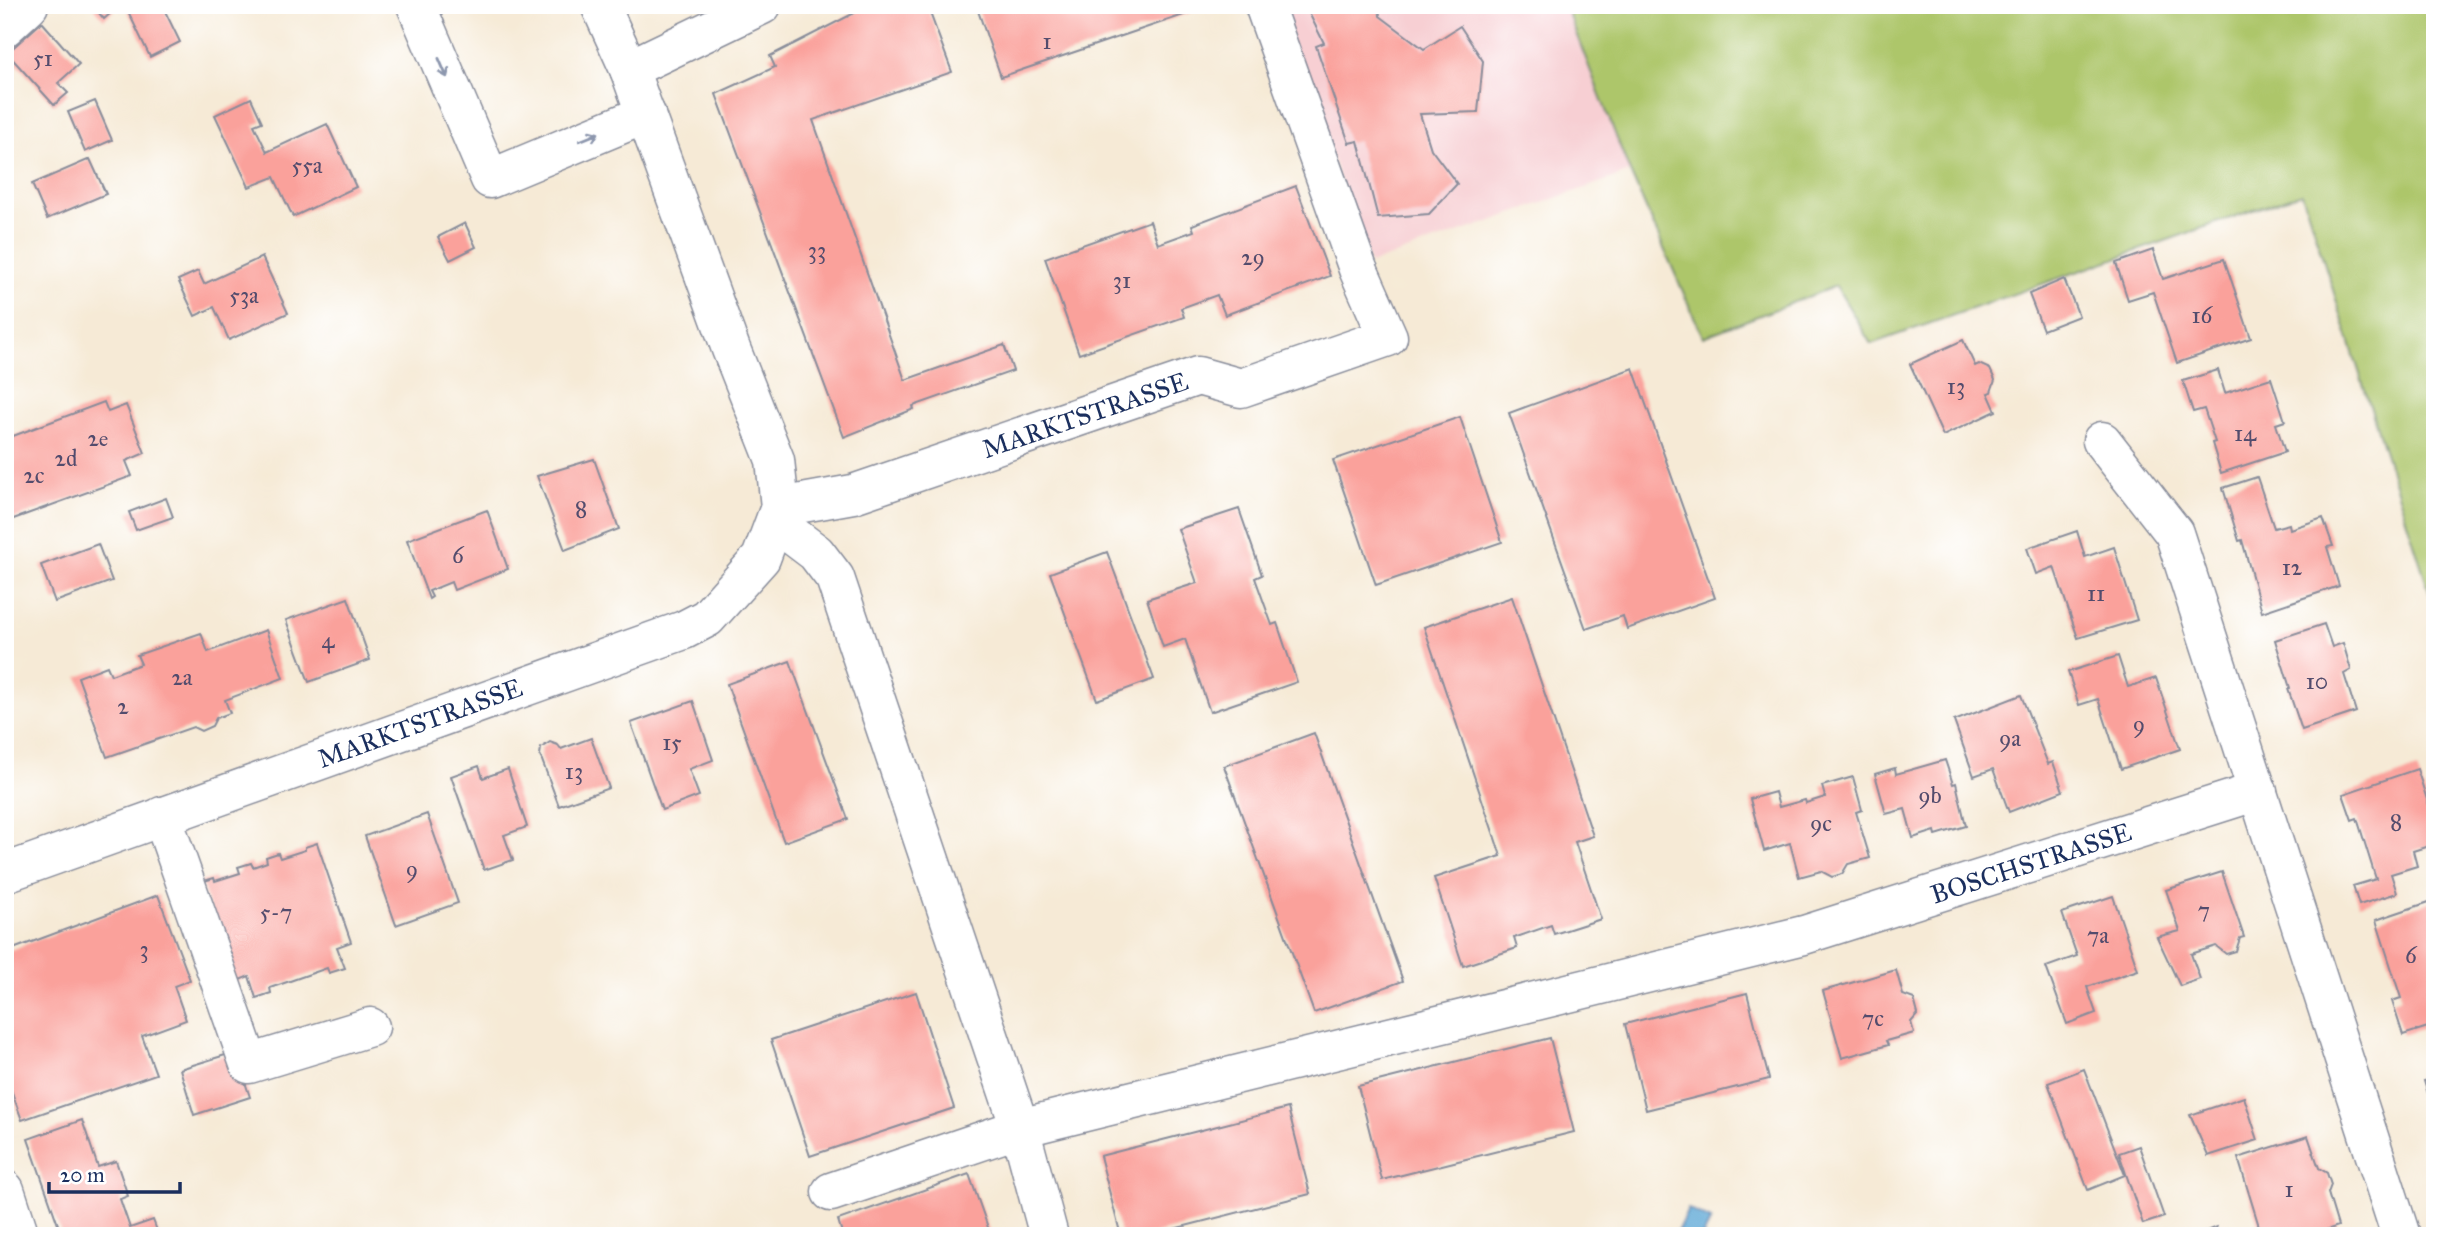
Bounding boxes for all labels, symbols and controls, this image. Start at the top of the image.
house number: 1 [1042,27,1052,55]
house number: 51 [33,44,53,72]
one-way arrow [437,57,450,78]
one-way arrow [577,129,599,142]
house number: 55a [291,151,323,179]
house number: 33 [808,236,826,264]
house number: 29 [1241,243,1265,271]
house number: 31 [1113,266,1131,294]
house number: 53a [229,281,259,309]
house number: 16 [2192,301,2214,329]
street label: MARKTSTRASSE [978,365,1192,465]
house number: 13 [1947,372,1965,400]
house number: 14 [2234,419,2257,447]
house number: 2e [88,424,108,452]
house number: 2d [55,444,78,472]
house number: 2c [23,461,45,489]
house number: 8 [575,495,587,523]
house number: 6 [452,541,465,569]
house number: 12 [2282,553,2303,581]
house number: 11 [2087,579,2105,607]
house number: 4 [322,626,336,654]
house number: 2a [171,663,193,691]
house number: 10 [2306,667,2328,695]
street label: MARKTSTRASSE [313,671,527,775]
house number: 2 [117,692,129,720]
house number: 9 [2133,710,2145,738]
house number: 9a [1999,724,2021,752]
house number: 15 [662,728,682,756]
house number: 13 [565,757,583,785]
house number: 9b [1918,781,1942,809]
house number: 8 [2390,808,2402,836]
house number: 9c [1810,809,1832,837]
street label: BOSCHSTRASSE [1927,815,2135,911]
house number: 9 [406,855,418,883]
house number: 7 [2198,896,2210,924]
house number: 5-7 [260,898,292,926]
house number: 7a [2087,921,2109,949]
house number: 3 [139,935,149,963]
house number: 6 [2405,941,2418,969]
house number: 7c [1862,1004,1884,1032]
scale bar [49,1150,180,1194]
text: 20 m [60,1162,105,1188]
house number: 1 [2284,1175,2294,1203]

